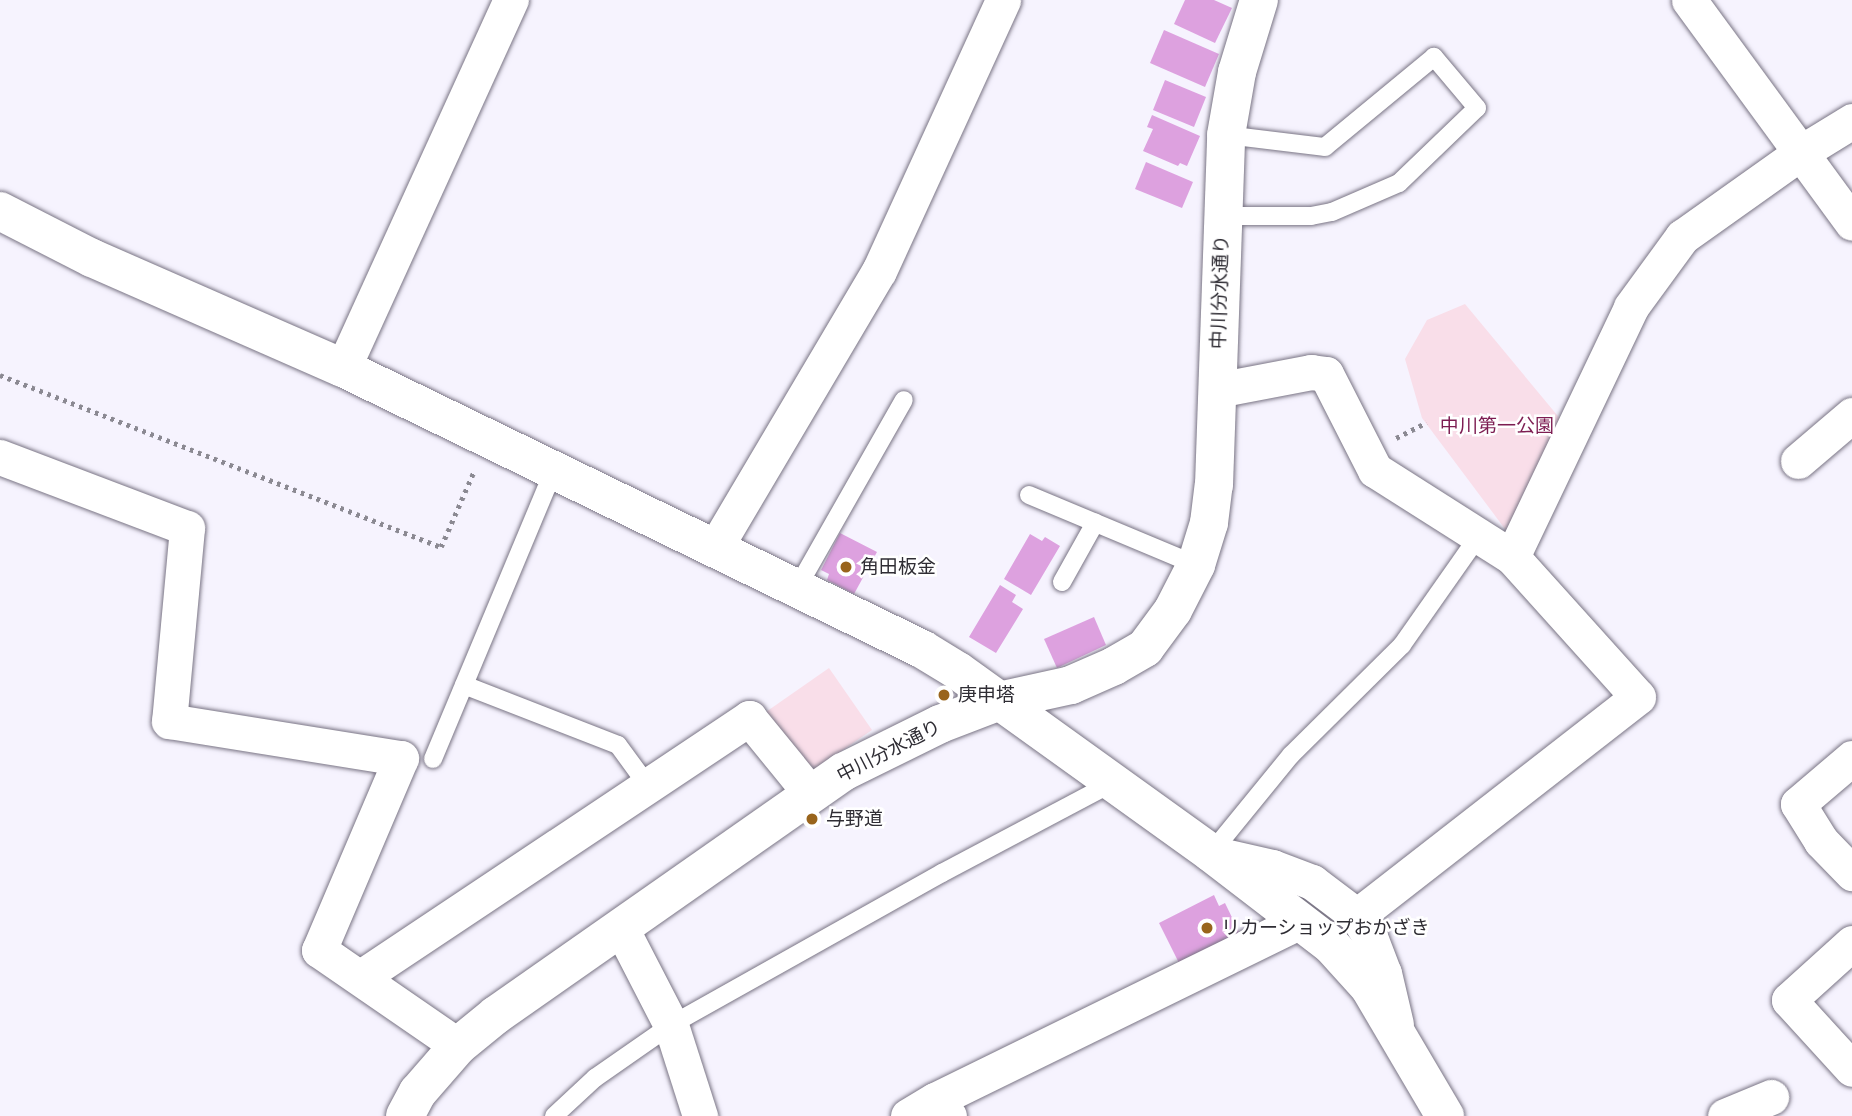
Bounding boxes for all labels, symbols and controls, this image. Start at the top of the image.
street label: 中川分水通り [1207,235,1233,349]
park label: 中川第一公園 [1440,415,1554,437]
place label: 角田板金 [860,556,936,578]
marker: 角田板金 [838,559,854,575]
place label: 庚申塔 [958,684,1015,706]
marker: 庚申塔 [936,687,952,703]
street label: 中川分水通り [833,715,945,787]
place label: 与野道 [826,808,883,830]
marker: 与野道 [804,811,820,827]
place label: リカーショップおかざき [1221,917,1430,939]
marker: リカーショップおかざき [1199,920,1215,936]

